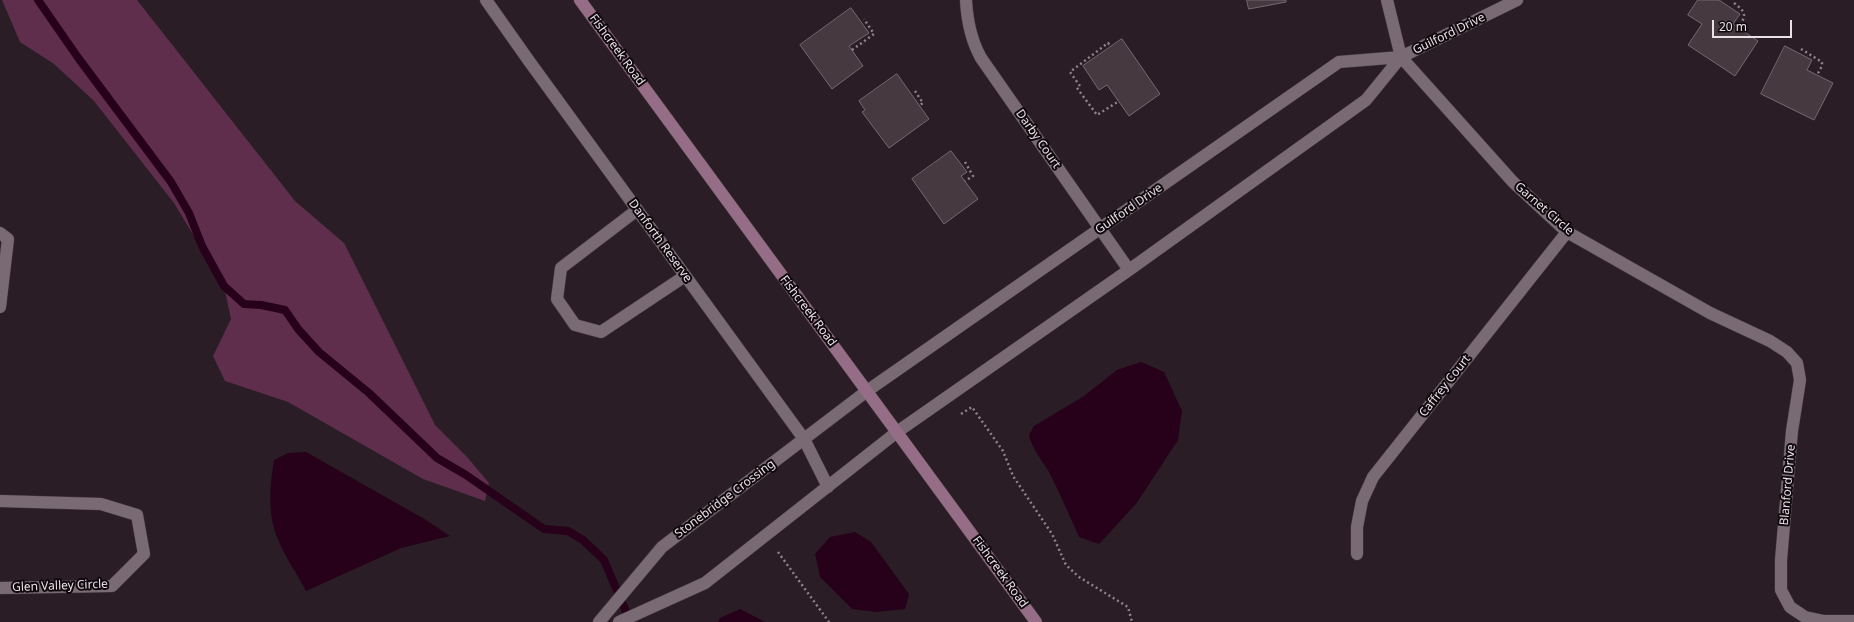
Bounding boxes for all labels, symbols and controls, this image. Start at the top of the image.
street label: Guilford Drive [1411,10,1487,58]
street label: Fishcreek Road [586,11,648,89]
scale bar [1714,12,1794,38]
text: 20 m [1719,18,1747,35]
street label: Darby Court [1012,107,1064,171]
street label: Garnet Circle [1512,180,1576,238]
street label: Guilford Drive [1093,181,1165,237]
street label: Danforth Reserve [625,197,695,285]
street label: Fishcreek Road [777,273,839,349]
street label: Caffrey Court [1416,352,1474,420]
street label: Blanford Drive [1777,444,1799,526]
street label: Stonebridge Crossing [672,457,778,541]
street label: Fishcreek Road [969,533,1031,611]
street label: Glen Valley Circle [12,577,108,595]

